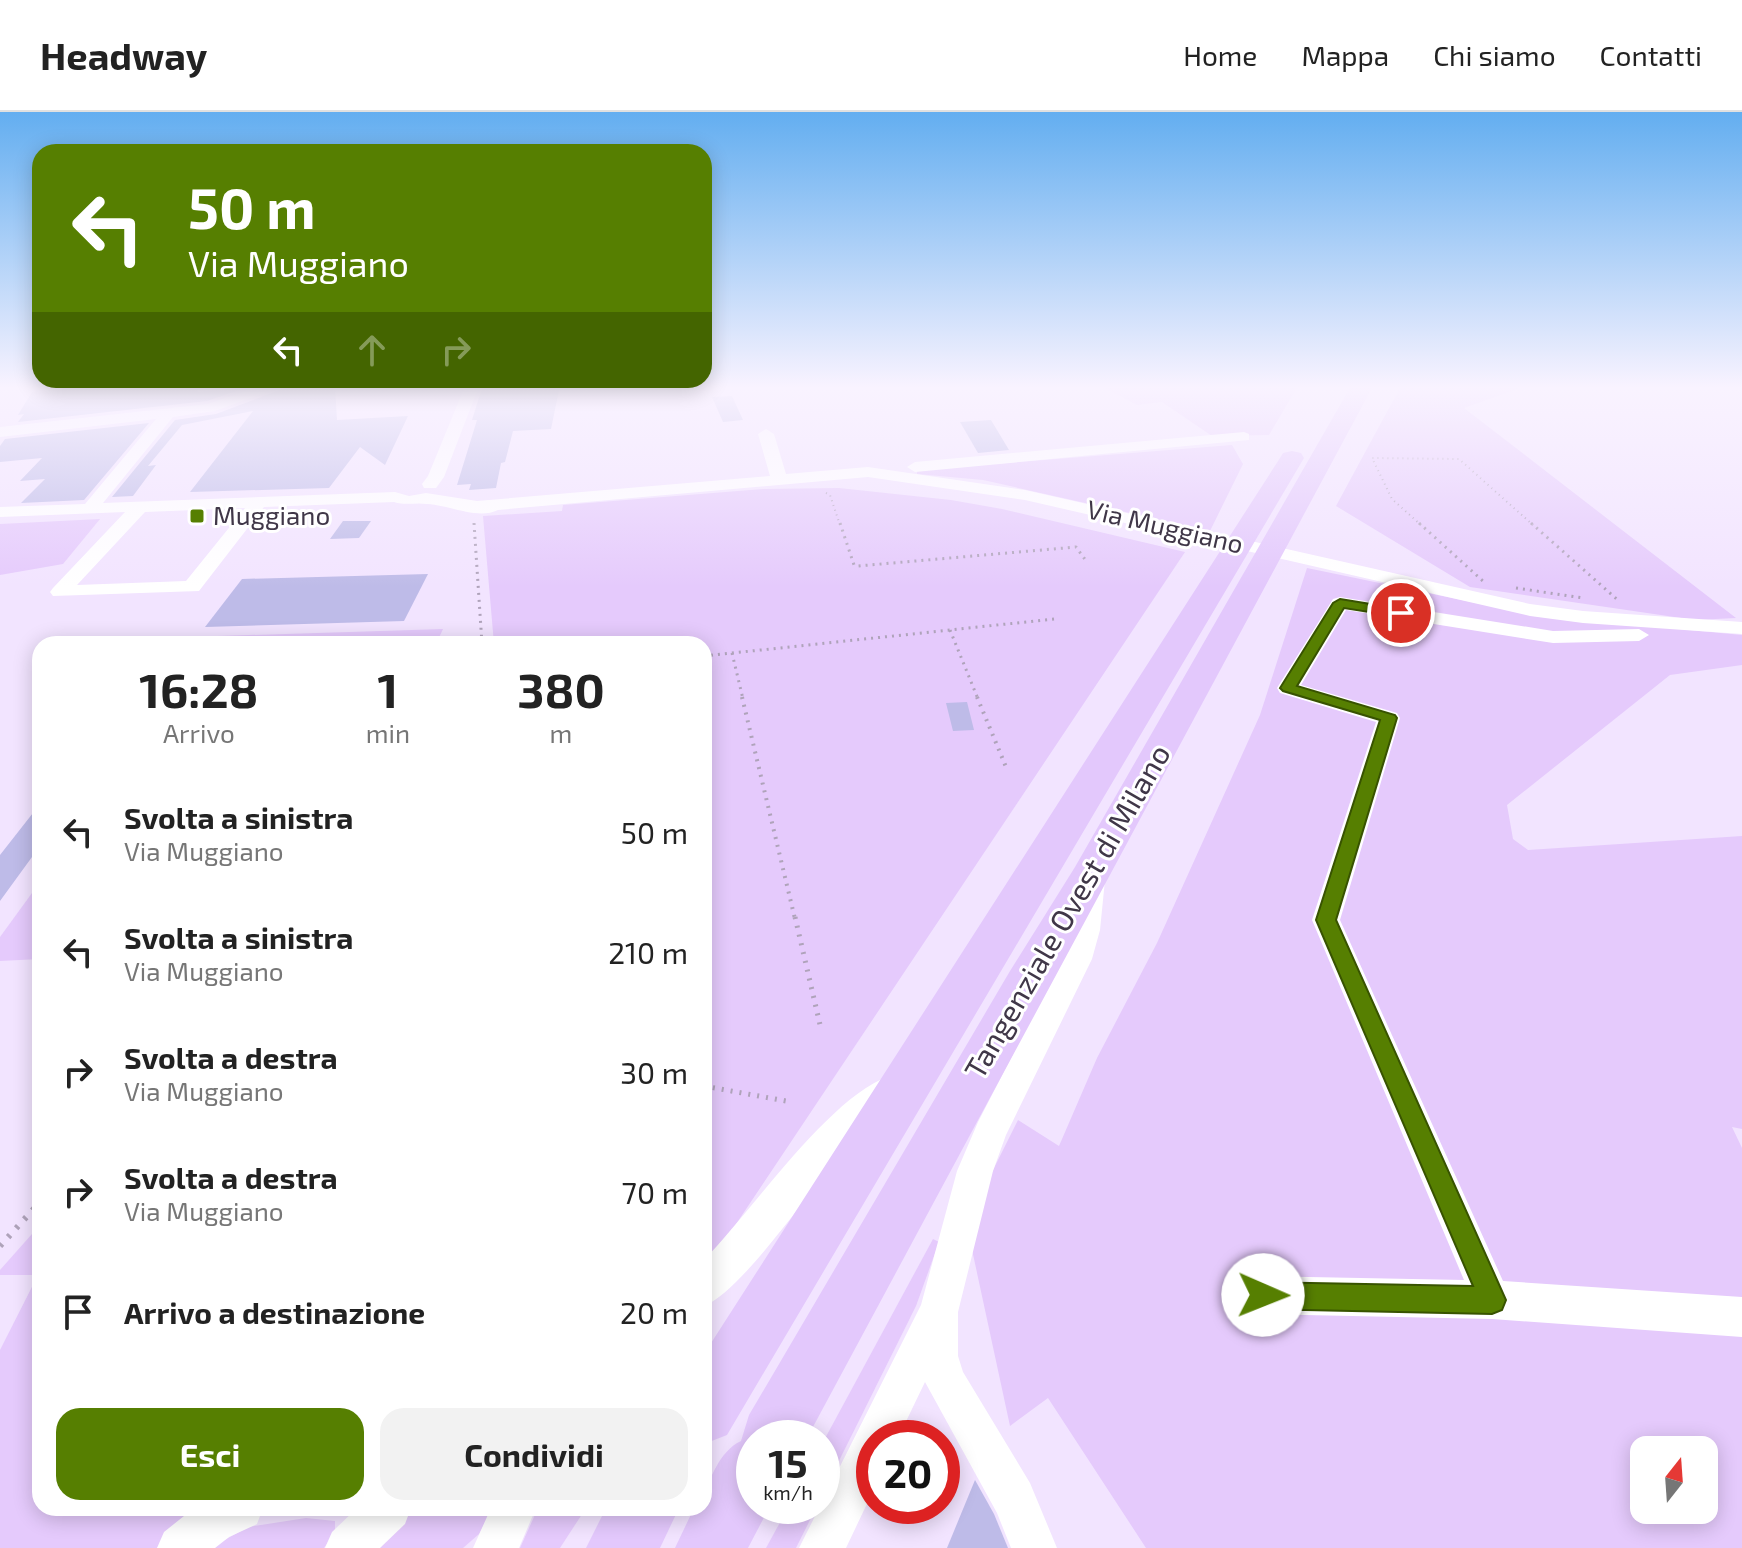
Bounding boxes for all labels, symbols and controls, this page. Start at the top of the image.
text: Headway [40,32,207,78]
text: Home [1183,38,1257,72]
text: Mappa [1301,38,1389,72]
text: Chi siamo [1433,38,1556,72]
text: Contatti [1600,38,1702,72]
text: 50 m [188,173,316,240]
icon: left [56,176,160,280]
text: Via Muggiano [188,241,409,284]
icon: left [266,328,310,372]
icon: ahead [350,328,394,372]
icon: right [434,328,478,372]
street label: Via Muggiano [1084,492,1247,559]
place label: Muggiano [213,499,330,530]
marker: Muggiano [188,507,206,525]
pin [1367,579,1435,647]
icon: arrive [1379,591,1423,635]
text: 16:28 [139,660,258,718]
text: 1 [377,660,398,718]
text: 380 [517,660,605,718]
text: Arrivo [163,717,235,748]
text: min [366,717,410,748]
text: m [550,717,572,748]
street label: Tangenziale Ovest di Milano [956,738,1177,1084]
text: Svolta a sinistra [124,799,353,835]
icon: left [56,810,100,854]
text: 50 m [621,814,688,850]
text: Via Muggiano [124,835,284,866]
text: Svolta a sinistra [124,919,353,955]
icon: left [56,930,100,974]
text: 210 m [608,934,688,970]
text: Via Muggiano [124,955,284,986]
text: Svolta a destra [124,1039,338,1075]
icon: right [56,1050,100,1094]
text: 30 m [620,1054,688,1090]
text: Via Muggiano [124,1075,284,1106]
text: Svolta a destra [124,1159,338,1195]
icon: right [56,1170,100,1214]
text: 70 m [622,1174,688,1210]
text: Via Muggiano [124,1195,284,1226]
position arrow [1221,1253,1305,1337]
icon: arrive [56,1290,100,1334]
text: Arrivo a destinazione [124,1294,425,1330]
text: 20 m [620,1294,688,1330]
button: Esci [56,1408,364,1500]
button: Condividi [380,1408,688,1500]
speed limit sign: 20 [856,1420,960,1524]
north arrow [1630,1436,1718,1524]
map controls [1630,1436,1718,1524]
text: 15 [768,1438,808,1486]
text: km/h [763,1480,813,1504]

